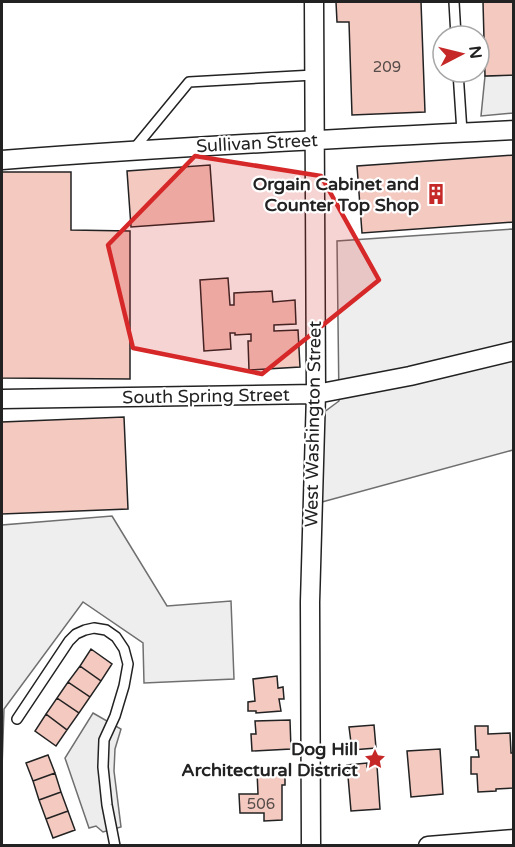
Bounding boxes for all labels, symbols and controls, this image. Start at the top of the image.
north arrow [431,24,491,84]
text: N [464,45,486,60]
house number: 209 [373,58,401,76]
street label: Sullivan Street [196,129,319,157]
place label: Orgain Cabinet and Counter Top Shop [253,173,419,216]
building icon: Orgain Cabinet and Counter Top Shop [424,182,448,206]
street label: West Washington Street [300,320,326,527]
street label: South Spring Street [122,384,290,408]
place label: Dog Hill Architectural District [181,738,358,781]
place icon: Dog Hill Architectural District [363,747,387,771]
house number: 506 [247,795,275,813]

